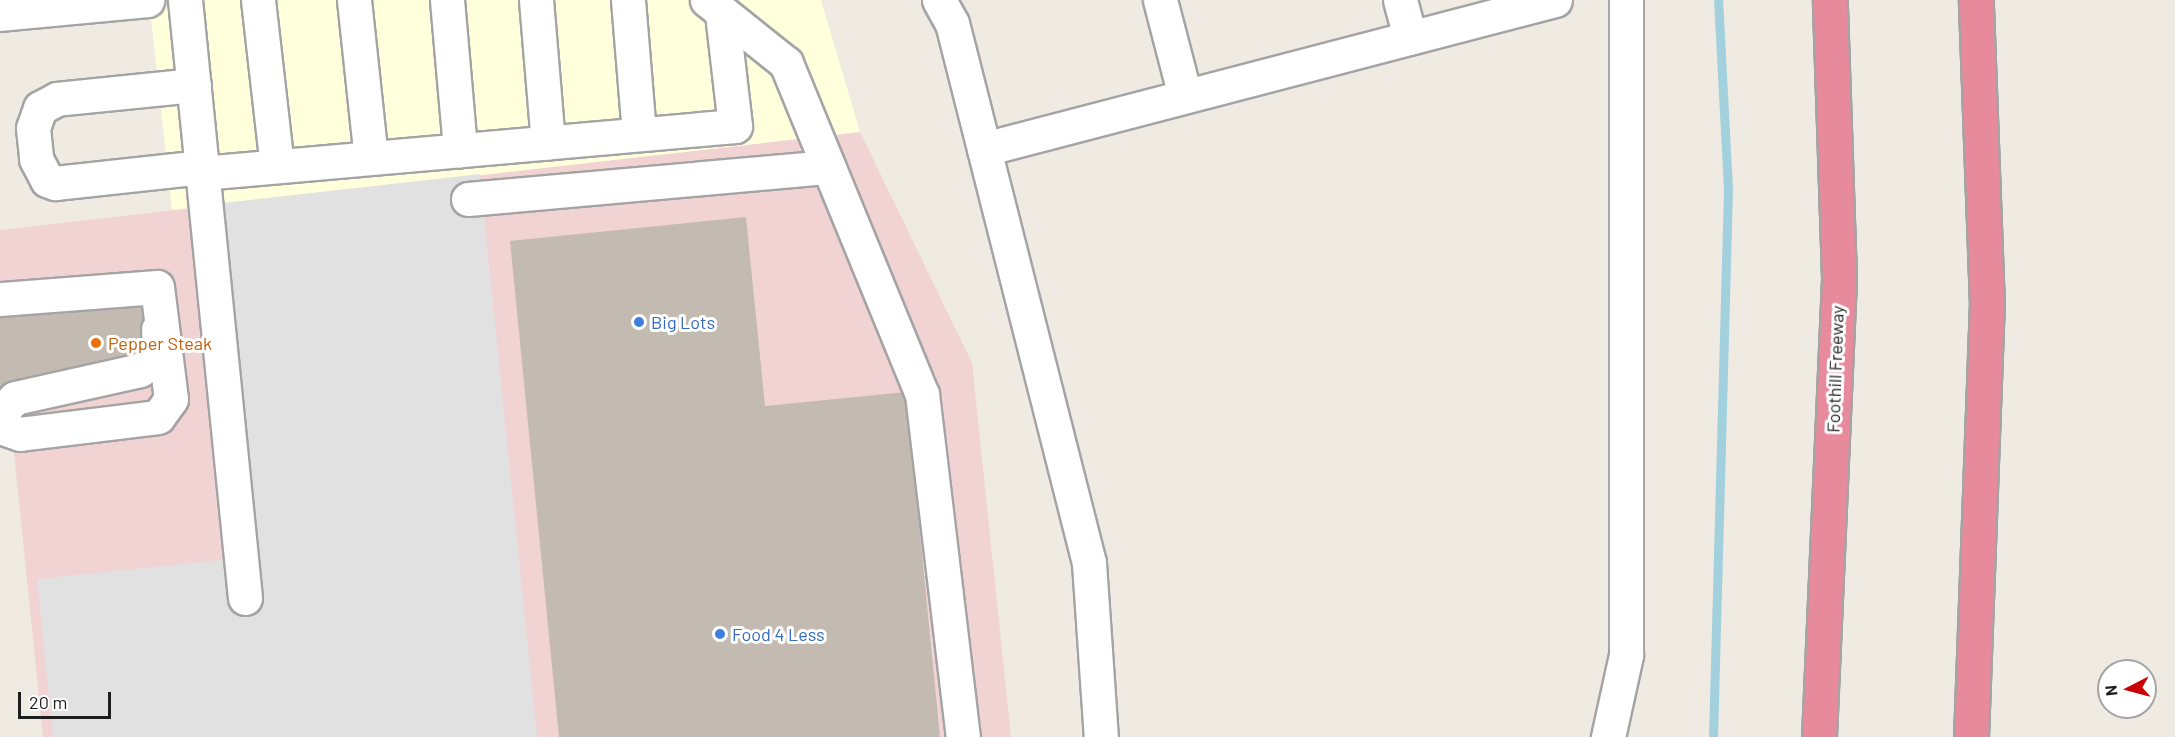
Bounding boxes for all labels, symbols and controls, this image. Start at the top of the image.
street label: Foothill Freeway [1822,305,1848,433]
place label: Big Lots [651,311,715,333]
marker: Big Lots [632,315,646,329]
place label: Pepper Steak [108,332,212,354]
marker: Pepper Steak [89,336,103,350]
place label: Food 4 Less [732,623,825,645]
marker: Food 4 Less [713,627,727,641]
north arrow [2097,659,2157,719]
scale bar [21,680,114,718]
text: N [2101,684,2121,697]
text: 20 m [29,691,67,713]

